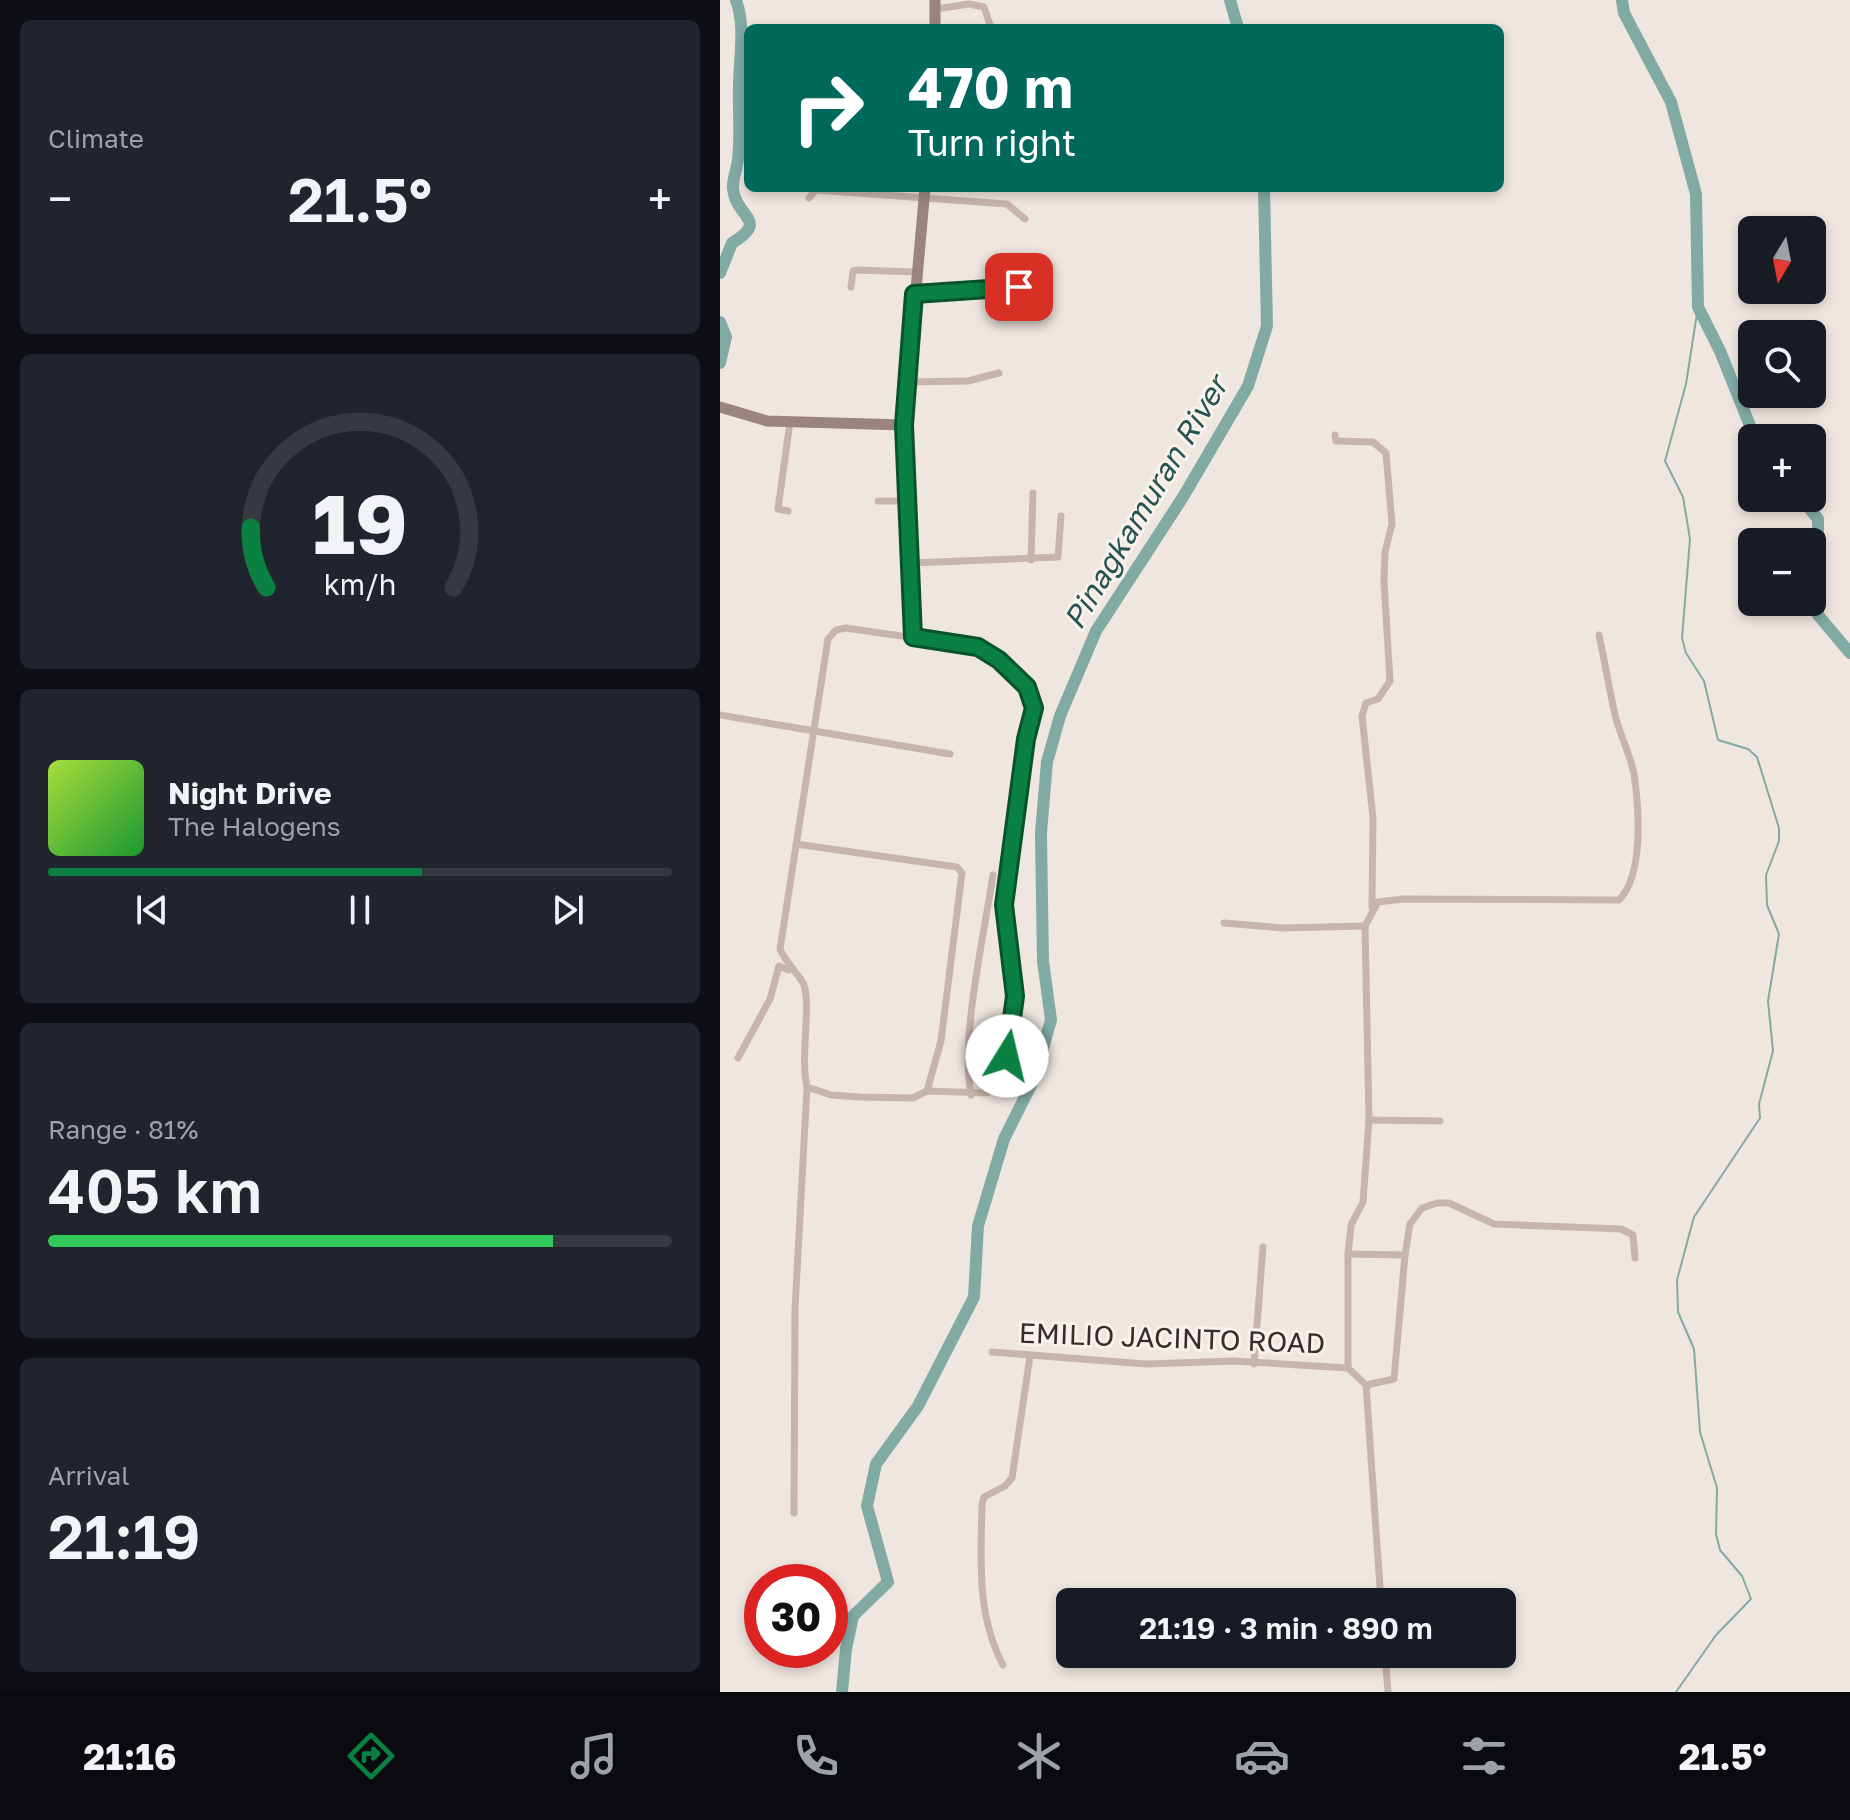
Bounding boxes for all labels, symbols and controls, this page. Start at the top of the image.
text: 470 m [908,53,1073,120]
icon: right [776,56,880,160]
text: Turn right [908,121,1076,164]
text: Climate [48,123,144,154]
text: 21.5° [288,163,432,235]
text: − [48,172,72,225]
text: + [648,172,672,225]
north arrow [1738,216,1826,304]
map controls [1738,216,1826,616]
pin [985,253,1053,321]
icon: arrive [997,265,1041,309]
button: search [1738,320,1826,408]
water label: Pinagkamuran River [1056,366,1237,635]
button: + [1738,424,1826,512]
text: 19 [312,471,408,571]
button: − [1738,528,1826,616]
text: km/h [324,567,396,601]
text: Night Drive [168,775,332,811]
text: The Halogens [168,811,341,842]
icon: previous [130,888,174,932]
icon: pause [338,888,382,932]
icon: next [546,888,590,932]
position arrow [965,1014,1049,1098]
text: Range · 81% [48,1114,198,1145]
text: 405 km [48,1154,262,1226]
street label: EMILIO JACINTO ROAD [1018,1316,1326,1359]
text: Arrival [48,1460,129,1491]
text: 21:19 [48,1500,200,1572]
speed limit sign: 30 [744,1564,848,1668]
text: 21:19 · 3 min · 890 m [1139,1610,1433,1646]
icon: directions [343,1728,399,1784]
icon: music [566,1728,622,1784]
icon: phone [788,1728,844,1784]
icon: climate [1011,1728,1067,1784]
icon: car [1234,1728,1290,1784]
icon: filters [1456,1728,1512,1784]
text: 21:16 [83,1735,177,1778]
text: 21.5° [1679,1735,1767,1778]

